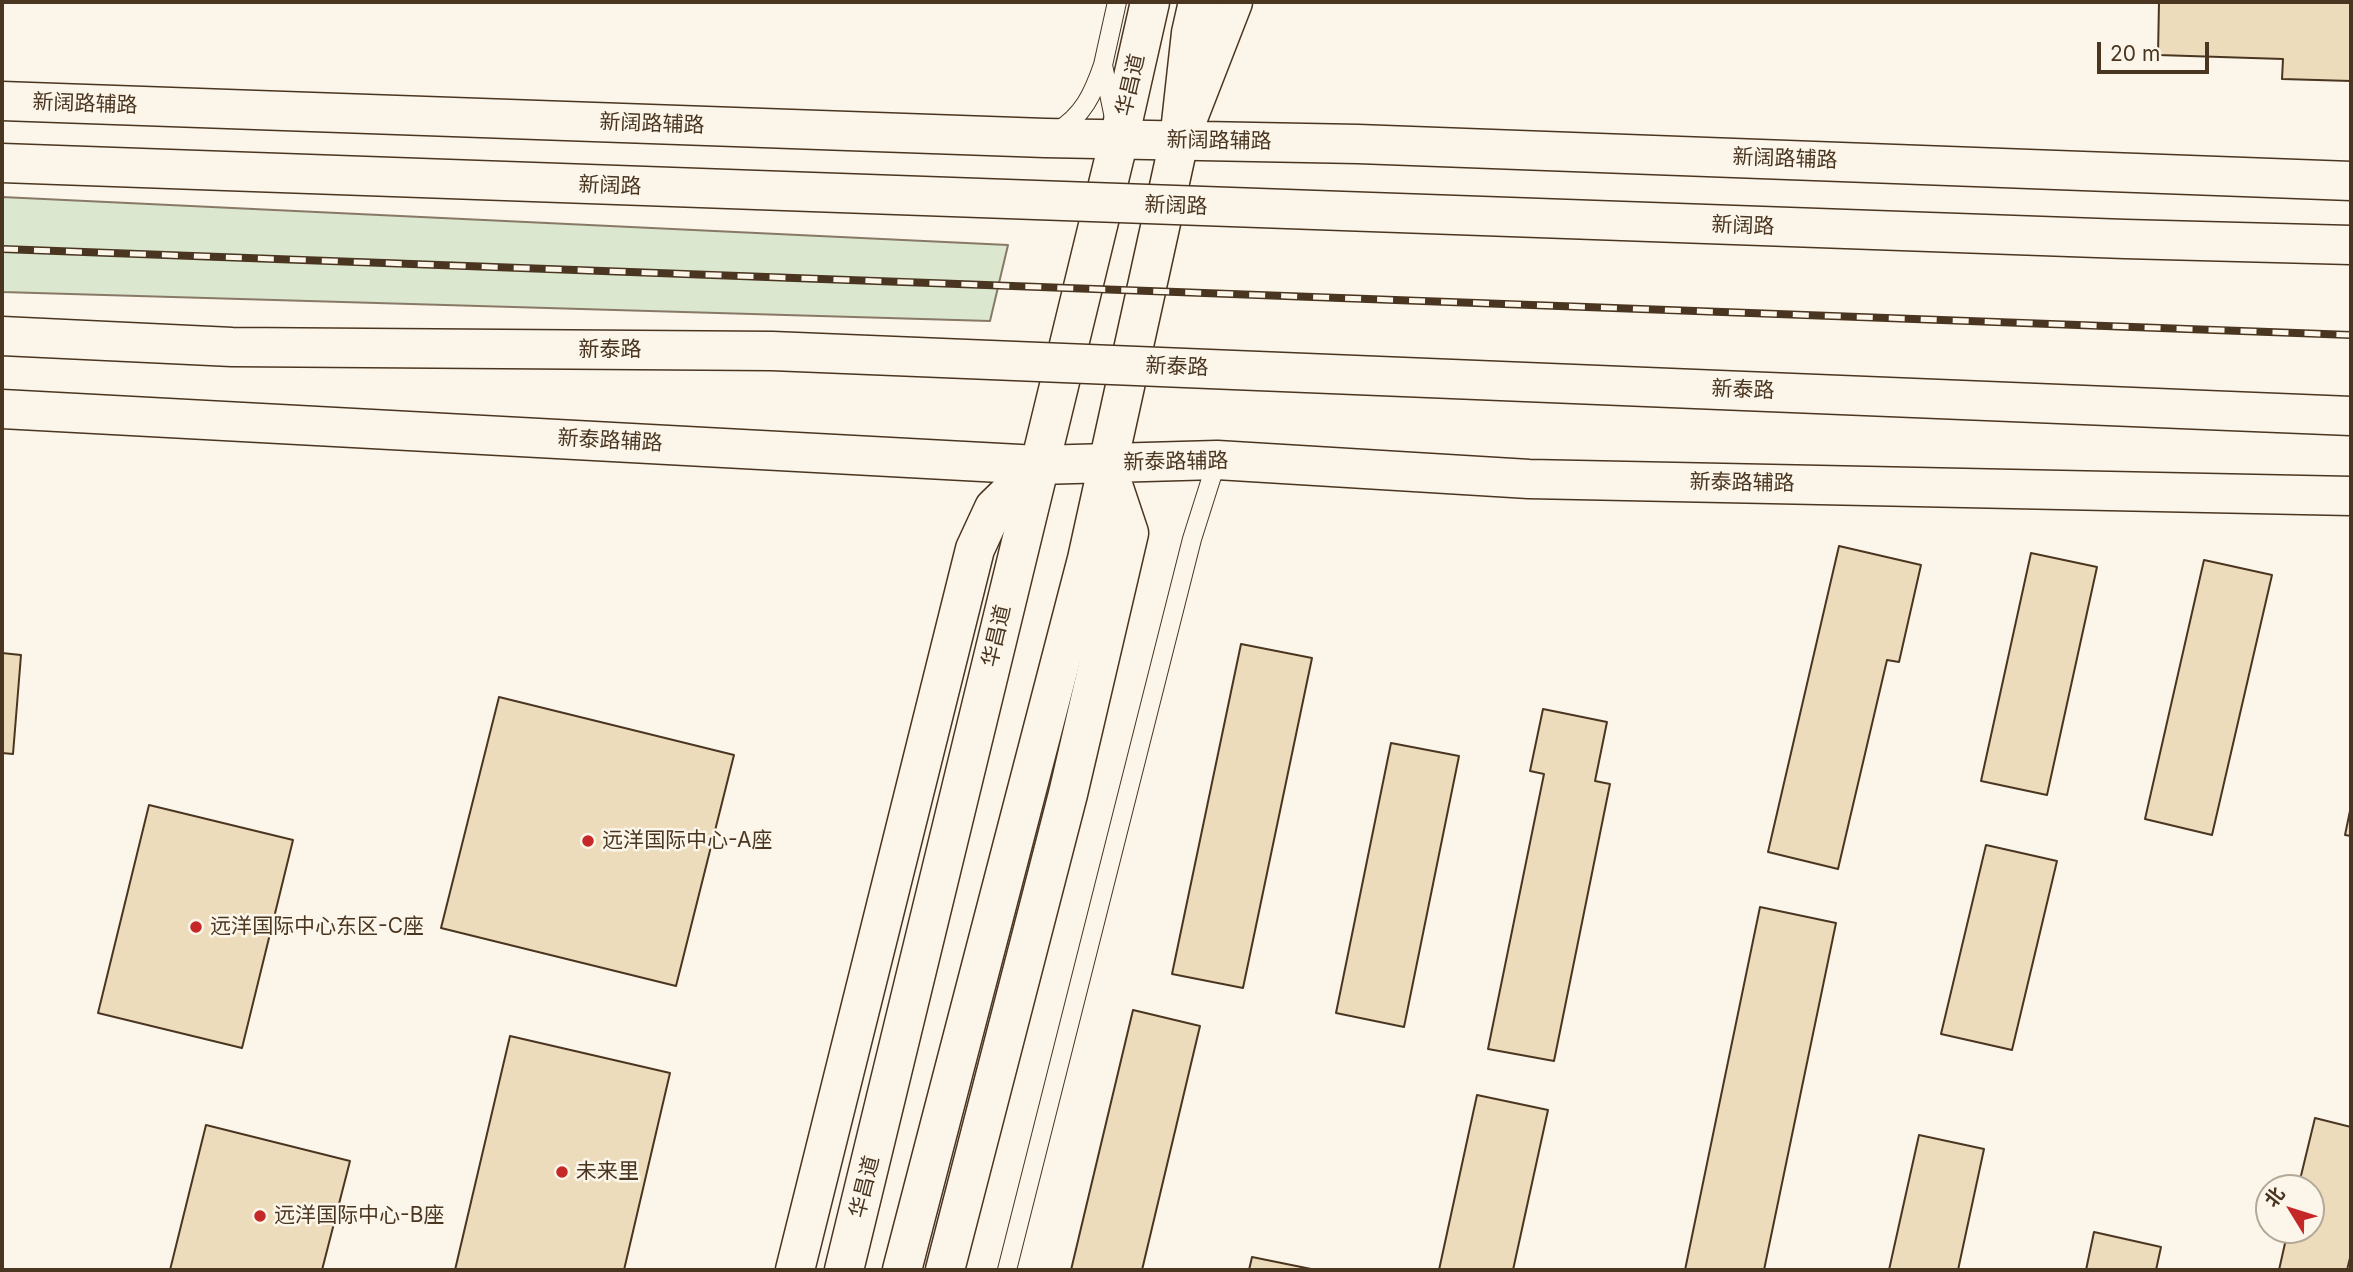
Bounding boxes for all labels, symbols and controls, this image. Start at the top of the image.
scale bar [2101,28,2213,72]
text: 20 m [2110,41,2160,66]
street label: 华昌道 [1112,51,1150,119]
street label: 新阔路辅路 [32,90,138,118]
street label: 新阔路辅路 [599,110,705,138]
street label: 新阔路辅路 [1166,127,1272,155]
street label: 新阔路辅路 [1732,145,1838,173]
street label: 新阔路 [578,172,642,200]
street label: 新阔路 [1144,192,1208,220]
street label: 新阔路 [1711,212,1775,240]
street label: 新泰路 [579,337,641,363]
street label: 新泰路 [1145,353,1209,381]
street label: 新泰路 [1711,376,1775,404]
street label: 新泰路辅路 [557,426,663,456]
street label: 新泰路辅路 [1123,448,1229,476]
street label: 新泰路辅路 [1689,469,1795,497]
street label: 华昌道 [978,602,1016,670]
place label: 远洋国际中心-A座 [602,828,772,854]
marker: 远洋国际中心-A座 [580,833,596,849]
place label: 远洋国际中心东区-C座 [210,914,424,940]
marker: 远洋国际中心东区-C座 [188,919,204,935]
street label: 华昌道 [845,1153,885,1221]
place label: 未来里 [576,1159,639,1185]
marker: 未来里 [554,1164,570,1180]
north arrow [2255,1174,2325,1244]
text: 北 [2260,1182,2290,1212]
place label: 远洋国际中心-B座 [274,1203,444,1229]
marker: 远洋国际中心-B座 [252,1208,268,1224]

